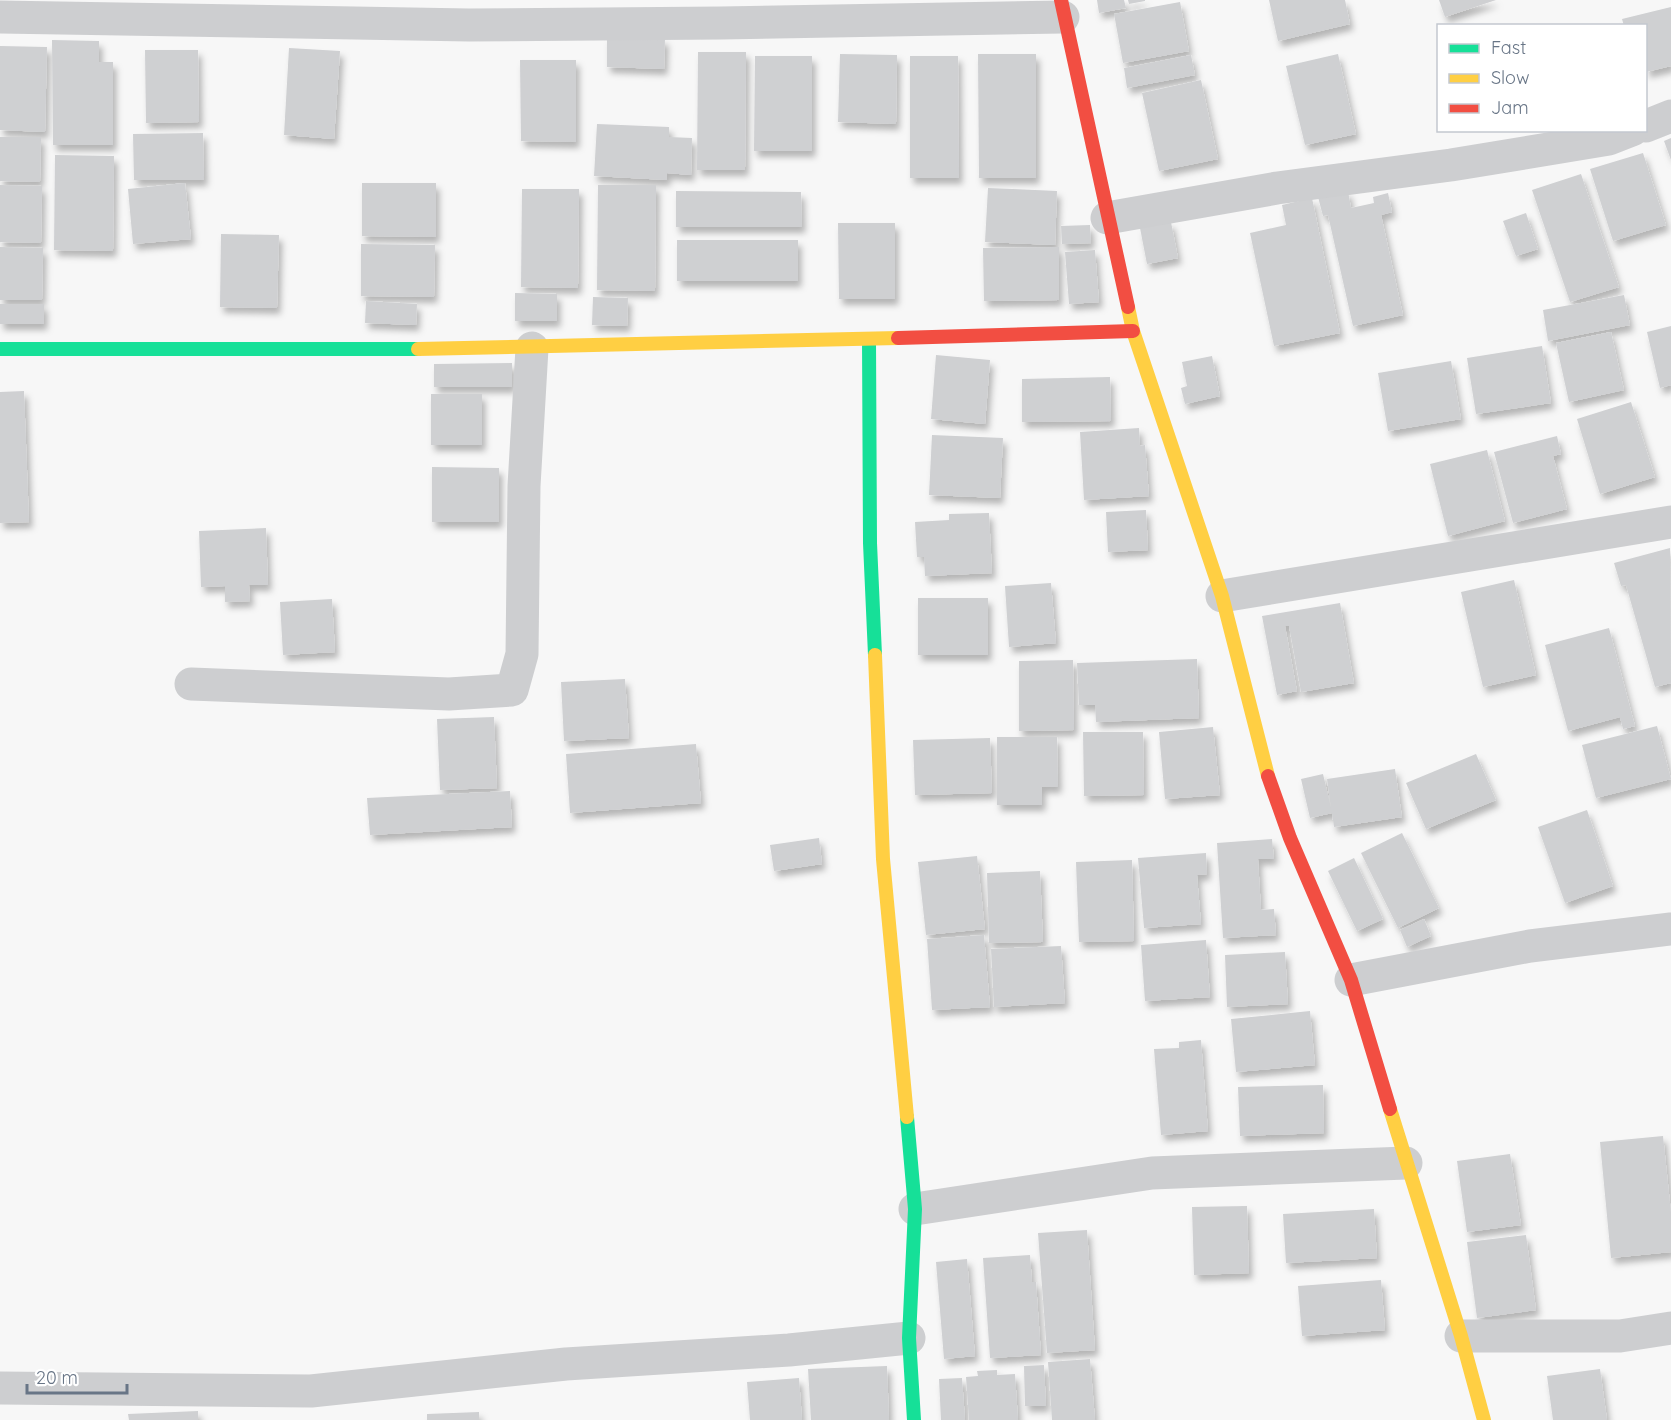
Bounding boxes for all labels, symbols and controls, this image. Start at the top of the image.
legend [1437,24,1647,132]
text: Fast [1491,36,1526,59]
text: Slow [1491,66,1529,89]
text: Jam [1491,96,1529,119]
scale bar [27,1357,128,1395]
text: 20 m [36,1366,78,1389]

